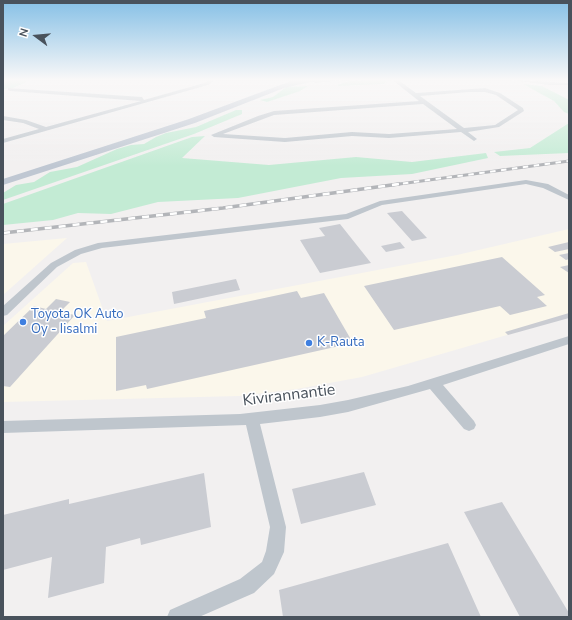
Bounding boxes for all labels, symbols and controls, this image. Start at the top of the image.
north arrow [16,16,56,56]
text: N [16,27,32,39]
place label: Toyota OK Auto Oy - Iisalmi [31,307,123,338]
marker: Toyota OK Auto Oy - Iisalmi [18,317,28,327]
place label: K-Rauta [317,335,365,351]
marker: K-Rauta [304,338,314,348]
street label: Kivirannantie [241,381,337,411]

